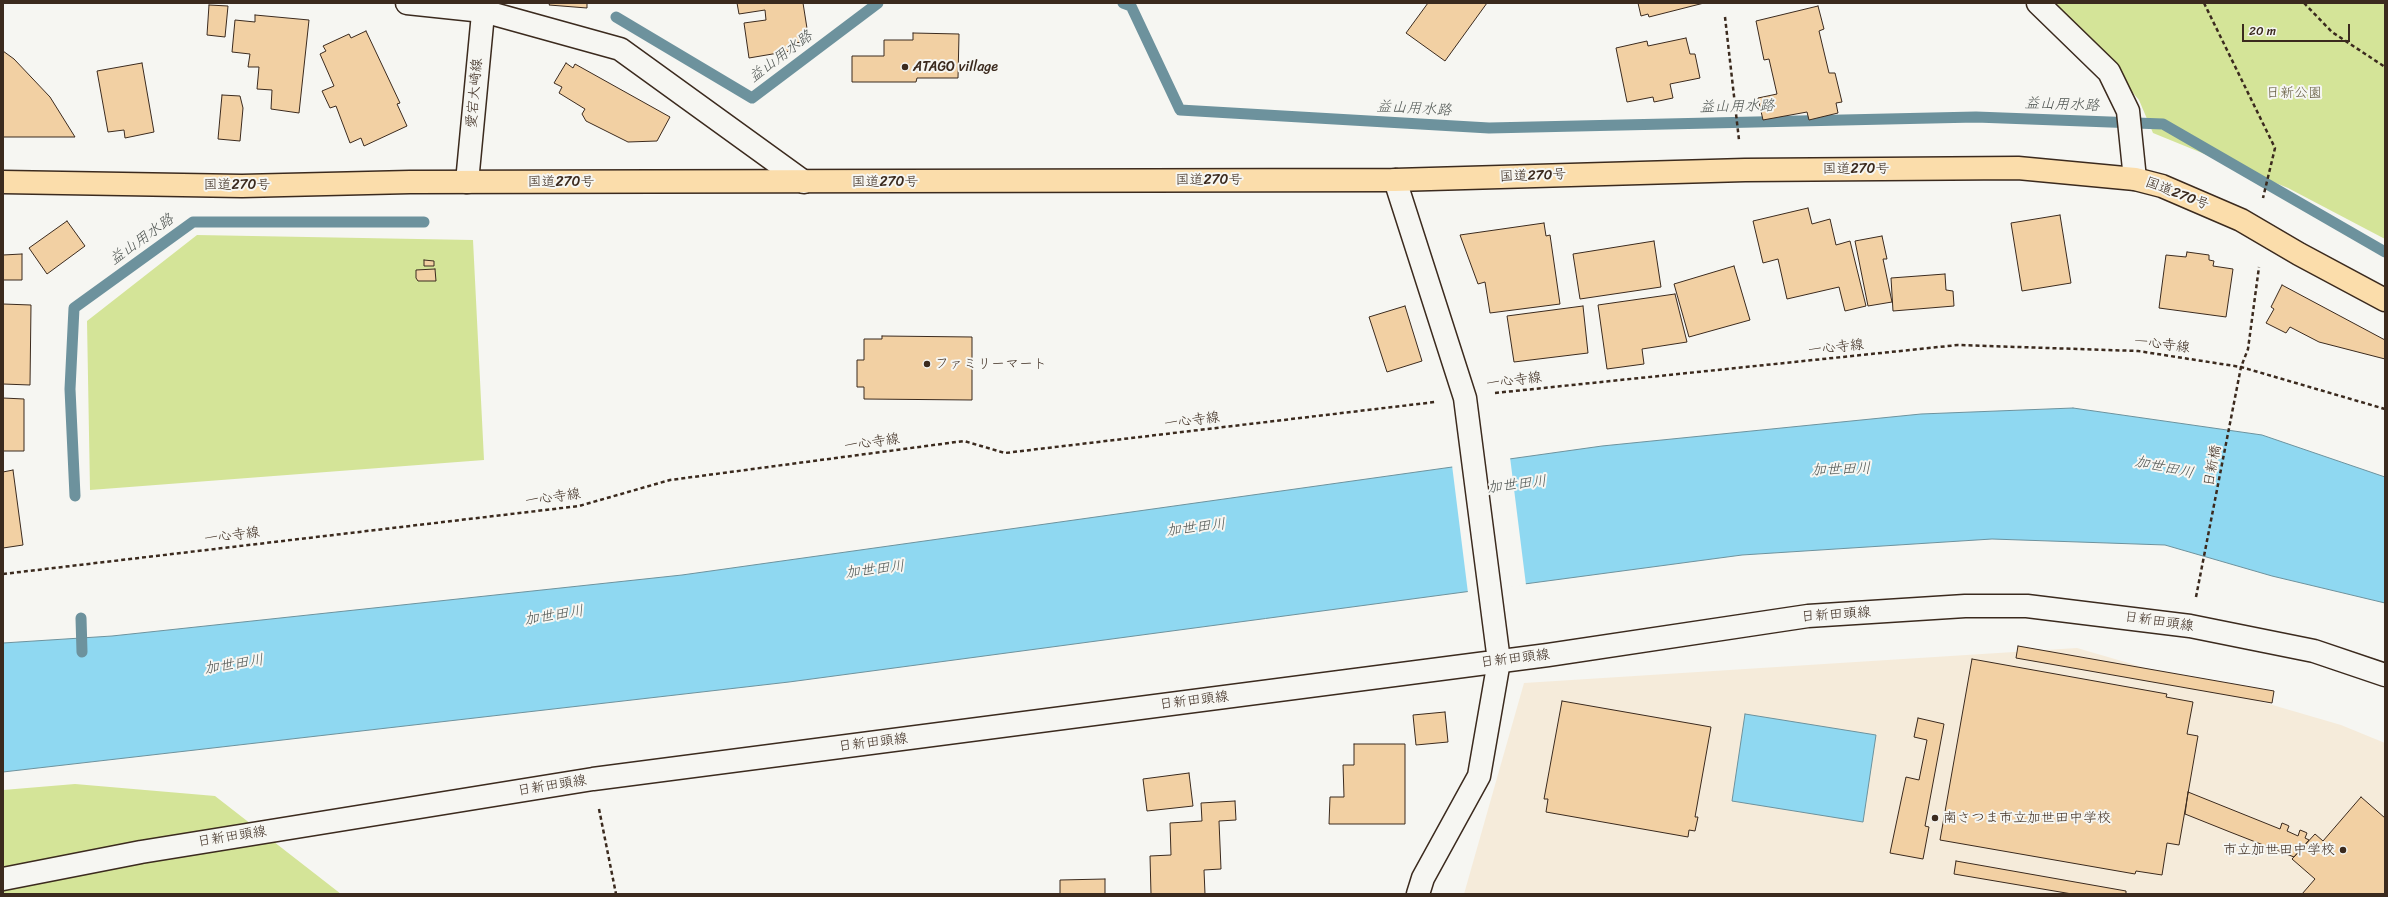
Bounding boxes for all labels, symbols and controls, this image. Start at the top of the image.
scale bar [2244,16,2352,42]
text: 20 m [2249,20,2276,42]
water label: 益山用水路 [746,27,816,87]
street label: 愛宕大崎線 [464,57,486,129]
place label: ATAGO village [913,59,998,75]
marker: ATAGO village [900,62,910,72]
park label: 日新公園 [2266,85,2322,101]
water label: 益山用水路 [2024,95,2100,115]
water label: 益山用水路 [1699,97,1775,117]
water label: 益山用水路 [1376,98,1452,120]
street label: 国道270号 [1823,161,1889,177]
street label: 国道270号 [1499,166,1567,186]
street label: 国道270号 [1176,172,1242,188]
street label: 国道270号 [528,174,594,190]
street label: 国道270号 [852,174,918,190]
street label: 国道270号 [2143,174,2211,214]
street label: 国道270号 [204,177,270,193]
water label: 益山用水路 [106,211,178,269]
street label: 一心寺線 [2133,333,2191,357]
street label: 一心寺線 [1807,337,1865,359]
place label: ファミリーマート [935,356,1047,372]
marker: ファミリーマート [922,359,932,369]
street label: 一心寺線 [1485,369,1543,393]
street label: 一心寺線 [1163,409,1221,433]
street label: 一心寺線 [843,431,901,455]
street label: 日新橋 [2201,444,2225,488]
water label: 加世田川 [2133,453,2195,483]
water label: 加世田川 [1811,460,1871,480]
water label: 加世田川 [1486,472,1548,498]
street label: 一心寺線 [524,486,582,510]
water label: 加世田川 [1165,515,1227,541]
street label: 一心寺線 [203,524,261,548]
water label: 加世田川 [844,557,906,583]
water label: 加世田川 [523,602,585,630]
street label: 日新田頭線 [1800,604,1872,626]
street label: 日新田頭線 [2123,609,2195,635]
street label: 日新田頭線 [1479,646,1551,672]
water label: 加世田川 [203,651,265,679]
street label: 日新田頭線 [1158,688,1230,714]
street label: 日新田頭線 [837,730,909,756]
street label: 日新田頭線 [516,772,588,800]
place label: 南さつま市立加世田中学校 [1943,810,2111,826]
marker: 南さつま市立加世田中学校 [1930,813,1940,823]
street label: 日新田頭線 [196,823,268,851]
place label: 市立加世田中学校 [2223,842,2335,858]
marker: 市立加世田中学校 [2338,845,2348,855]

